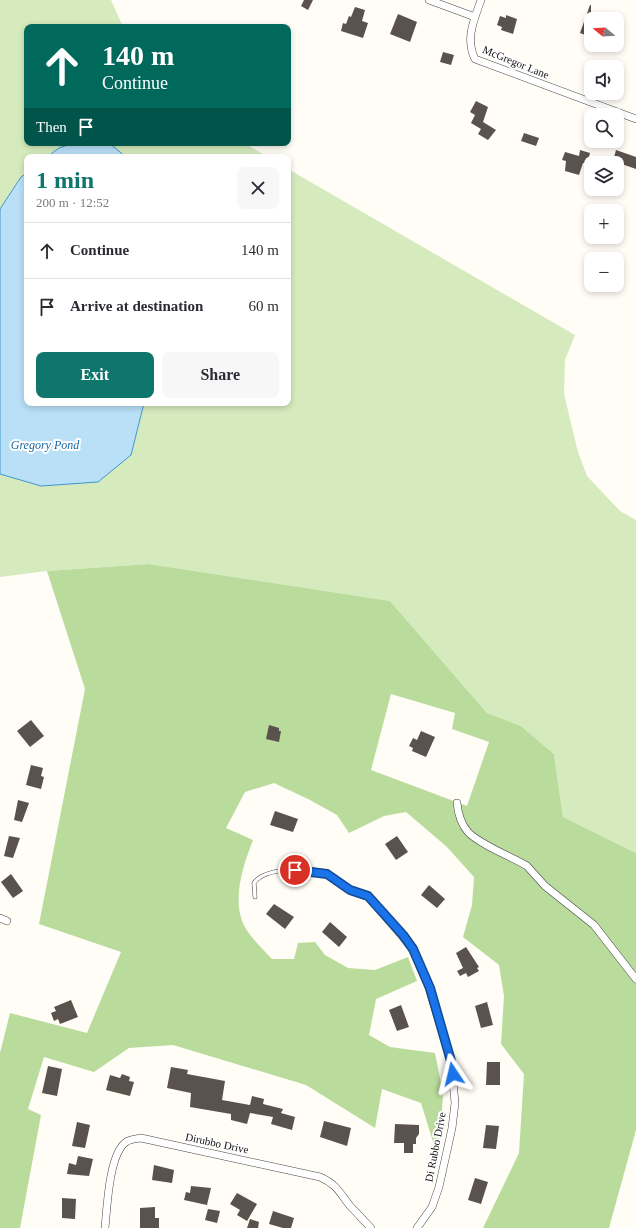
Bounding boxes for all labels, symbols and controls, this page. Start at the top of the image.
north arrow [584,12,624,52]
map controls [584,12,624,292]
icon: ahead [36,40,88,92]
text: 140 m [102,40,174,71]
street label: McGregor Lane [481,43,551,81]
button: sound [584,60,624,100]
text: Continue [102,73,168,93]
button: search [584,108,624,148]
icon: arrive [75,116,97,138]
text: Then [36,119,67,135]
button: layers [584,156,624,196]
text: 1 min [36,167,94,193]
button: close [237,167,279,209]
text: 200 m · 12:52 [36,195,109,210]
button: + [584,204,624,244]
icon: ahead [36,240,58,262]
text: Continue [70,242,129,258]
text: 140 m [241,242,279,258]
button: − [584,252,624,292]
icon: arrive [36,296,58,318]
text: Arrive at destination [70,298,203,314]
text: 60 m [249,298,279,314]
button: Exit [36,352,154,398]
button: Share [162,352,279,398]
water label: Gregory Pond [11,438,80,452]
pin [278,853,312,887]
icon: arrive [284,859,306,881]
position arrow [432,1053,474,1095]
street label: Di Rubbo Drive [422,1111,448,1183]
street label: Dirubbo Drive [184,1130,250,1156]

